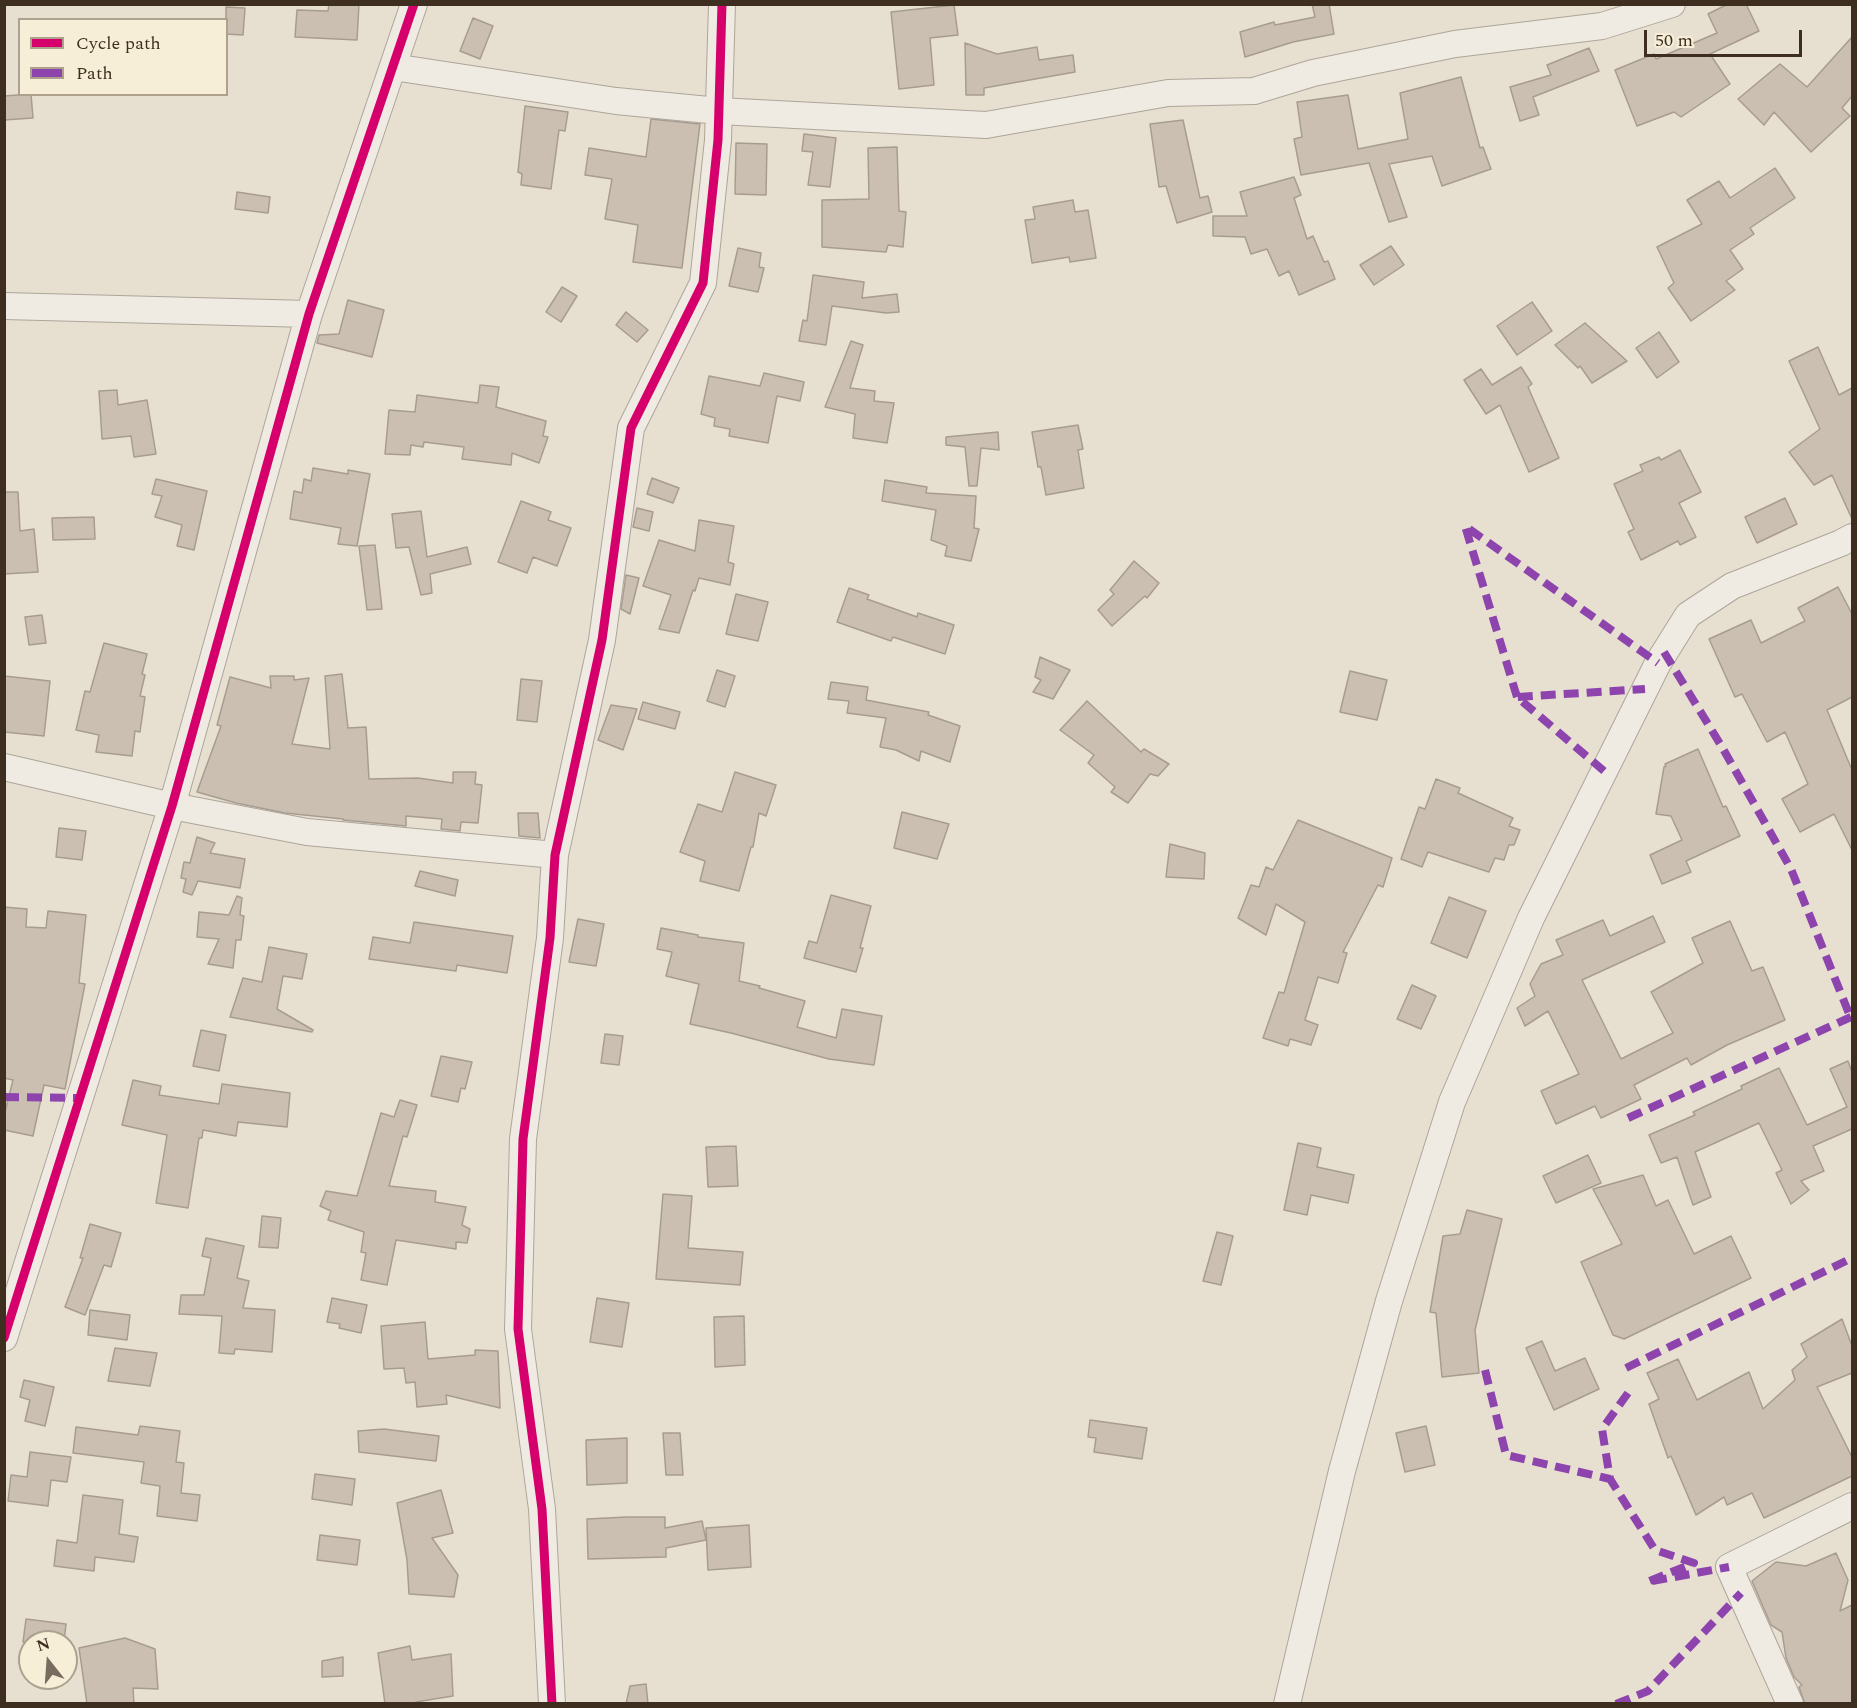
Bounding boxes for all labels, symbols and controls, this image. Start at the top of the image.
legend [18,18,228,96]
scale bar [1647,18,1804,56]
text: 50 m [1655,27,1693,54]
text: Cycle path [76,30,161,57]
text: Path [76,60,113,87]
north arrow [18,1630,78,1690]
text: N [34,1631,53,1658]

